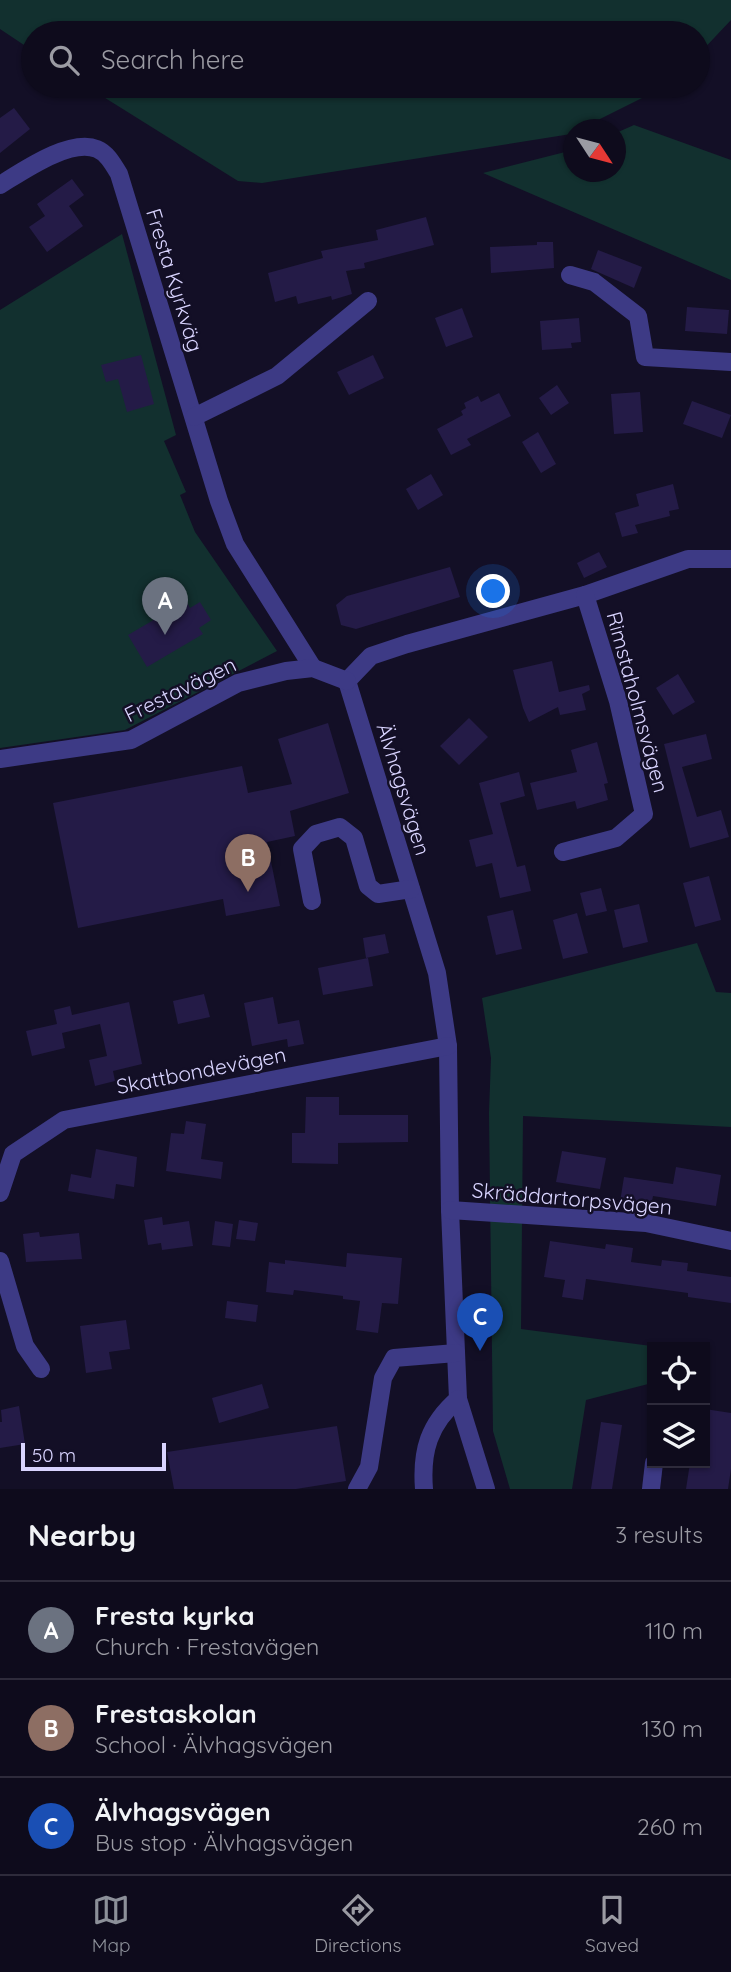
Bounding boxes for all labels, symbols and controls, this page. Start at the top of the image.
search box [21,21,710,98]
icon: search [45,41,83,79]
text: Search here [101,43,245,76]
north arrow [563,119,626,182]
street label: Fresta Kyrkväg [141,205,209,355]
your location [476,574,510,608]
pin: A [142,577,188,635]
street label: Rimstaholmsvägen [601,609,675,795]
street label: Frestavägen [120,651,240,727]
street label: Älvhagsvägen [372,720,436,858]
pin: B [225,834,271,892]
street label: Skattbondevägen [114,1041,288,1099]
street label: Skräddartorpsvägen [471,1176,673,1220]
pin: C [457,1293,503,1351]
map controls [647,1342,710,1468]
button: locate [647,1342,710,1405]
button: layers [647,1405,710,1468]
scale bar [21,1440,166,1472]
text: 50 m [32,1443,76,1467]
text: Nearby [28,1516,136,1554]
text: 3 results [615,1520,703,1549]
text: Fresta kyrka [95,1599,255,1632]
text: A [44,1616,58,1645]
text: 110 m [645,1616,703,1645]
text: Church · Frestavägen [95,1632,319,1661]
text: Frestaskolan [95,1697,257,1730]
text: B [43,1714,59,1743]
text: 130 m [641,1714,703,1743]
text: School · Älvhagsvägen [95,1730,333,1759]
text: Älvhagsvägen [95,1795,271,1828]
text: C [44,1812,58,1841]
text: 260 m [637,1812,703,1841]
text: Bus stop · Älvhagsvägen [95,1828,353,1857]
tab: Map [92,1891,131,1957]
tab: Directions [314,1891,401,1957]
tab: Saved [585,1891,639,1957]

